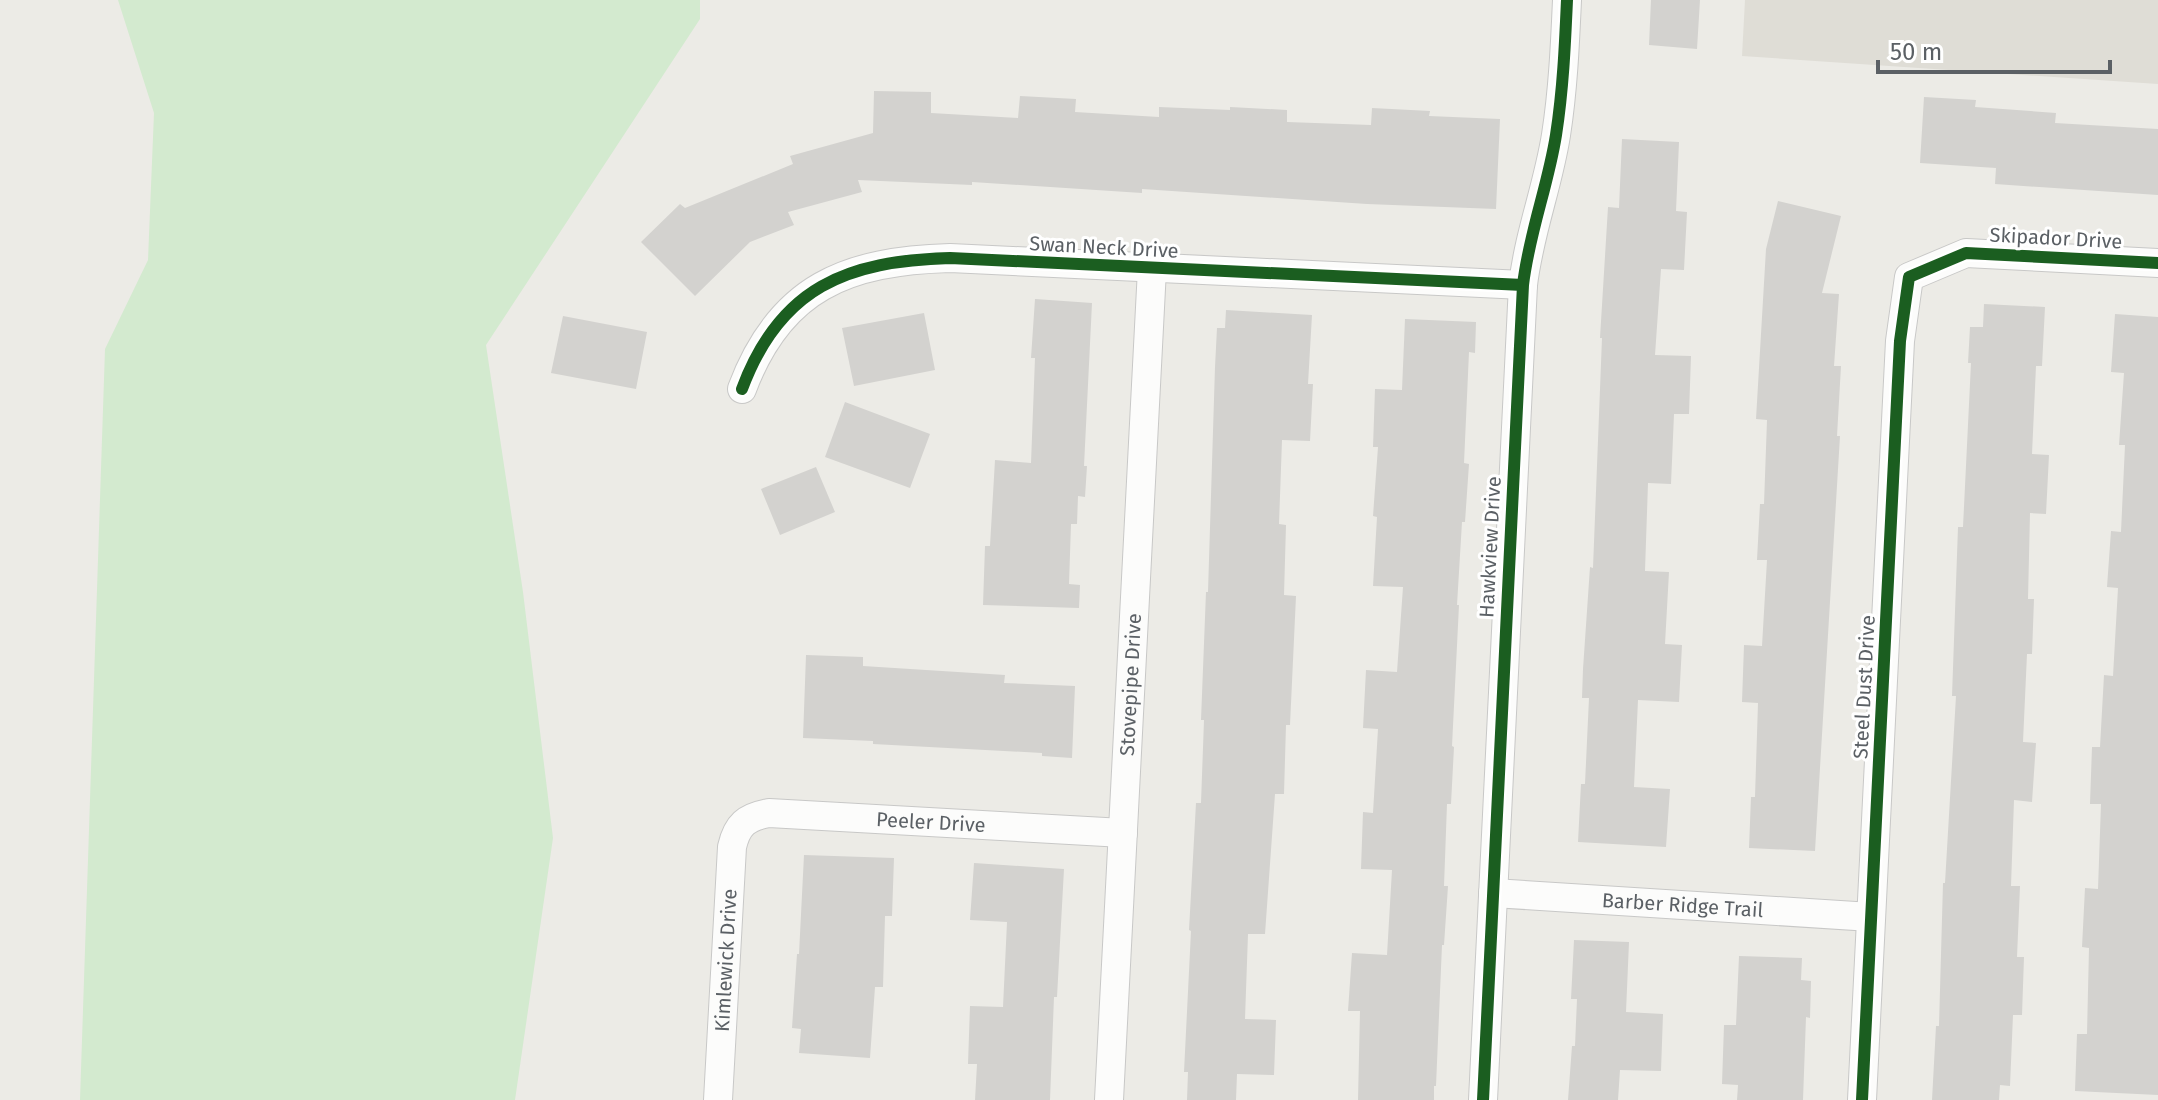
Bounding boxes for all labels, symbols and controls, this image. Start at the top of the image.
scale bar [1878,24,2110,74]
text: 50 m [1890,38,1942,66]
street label: Skipador Drive [1989,223,2123,253]
street label: Swan Neck Drive [1029,231,1179,263]
street label: Hawkview Drive [1474,476,1506,618]
street label: Stovepipe Drive [1115,613,1146,756]
street label: Steel Dust Drive [1848,614,1880,760]
street label: Peeler Drive [876,807,986,837]
street label: Kimlewick Drive [710,888,742,1032]
street label: Barber Ridge Trail [1601,888,1764,922]

